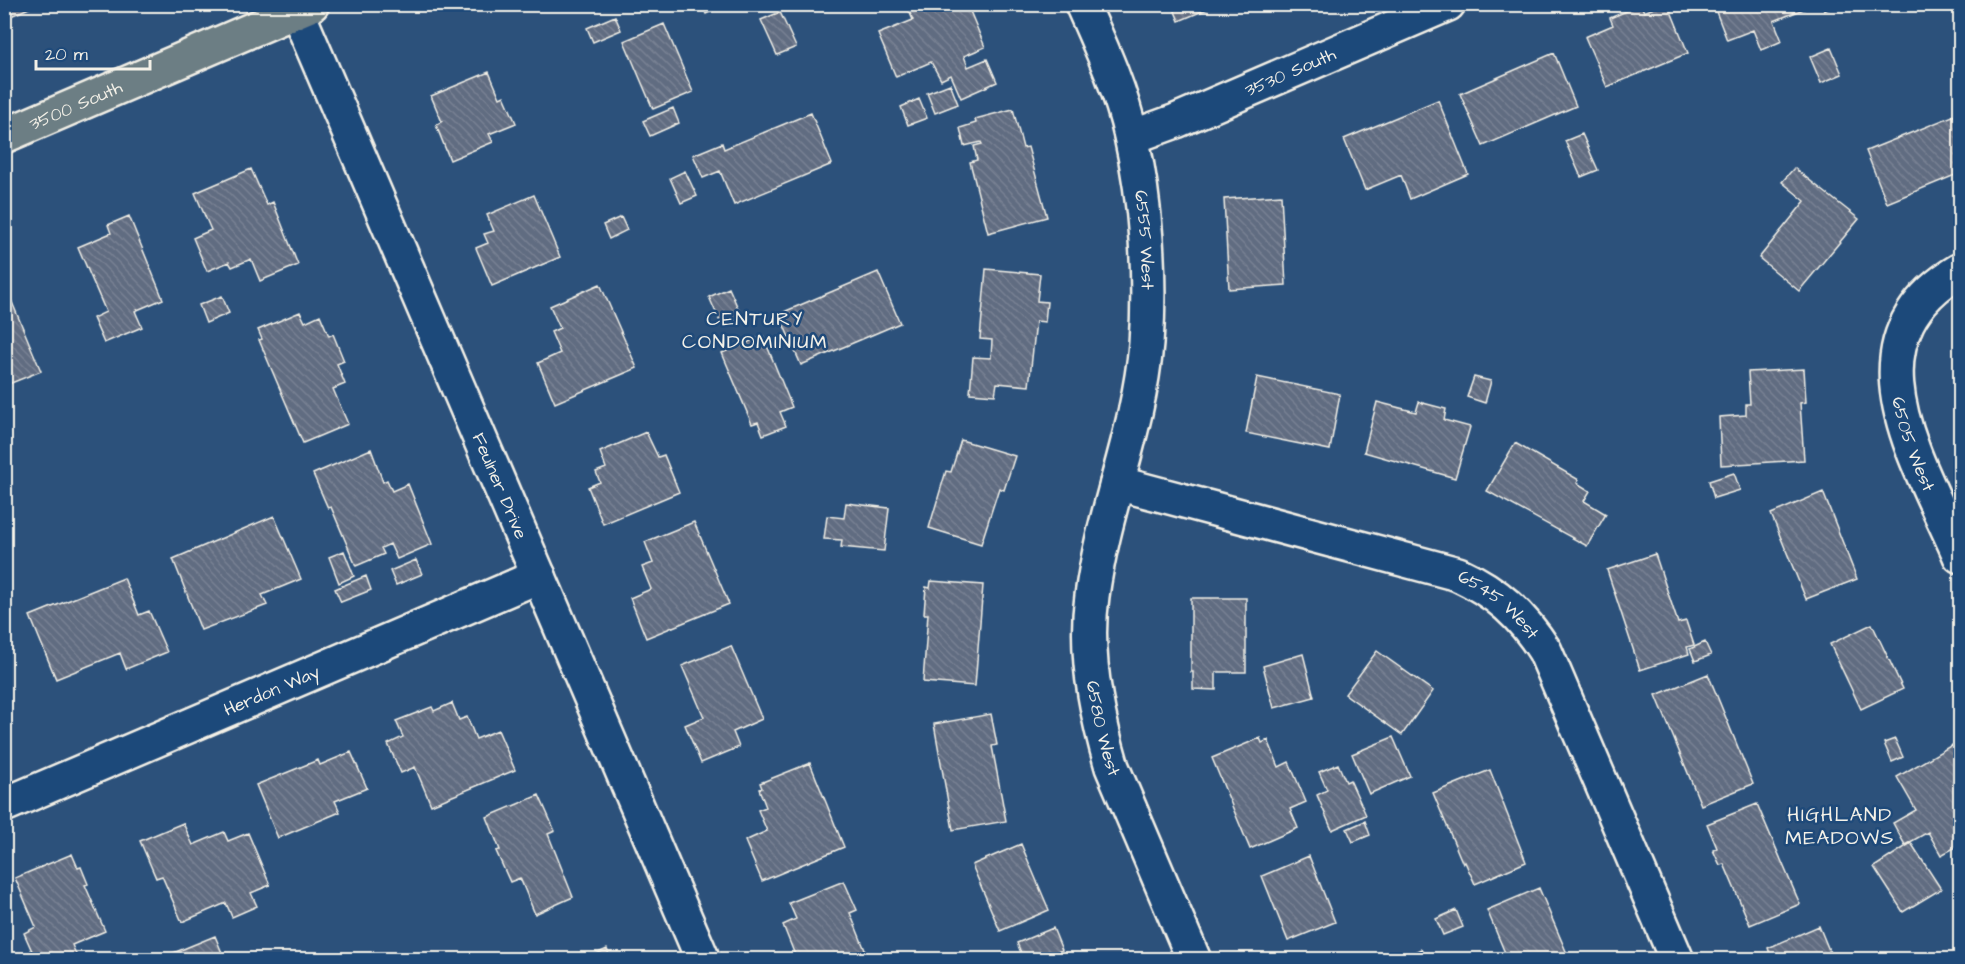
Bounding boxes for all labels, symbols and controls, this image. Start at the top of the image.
scale bar [36,33,150,71]
street label: 3530 South [1241,41,1340,103]
text: 20 m [45,42,88,67]
street label: 3500 South [25,74,126,136]
street label: 6555 West [1128,189,1160,290]
district label: CENTURY CONDOMINIUM [682,305,828,356]
street label: 6505 West [1886,395,1942,496]
street label: Feulner Drive [466,429,534,543]
street label: 6545 West [1454,563,1546,645]
street label: Herdon Way [220,659,324,722]
street label: 6580 West [1080,679,1127,781]
district label: HIGHLAND MEADOWS [1785,801,1895,852]

